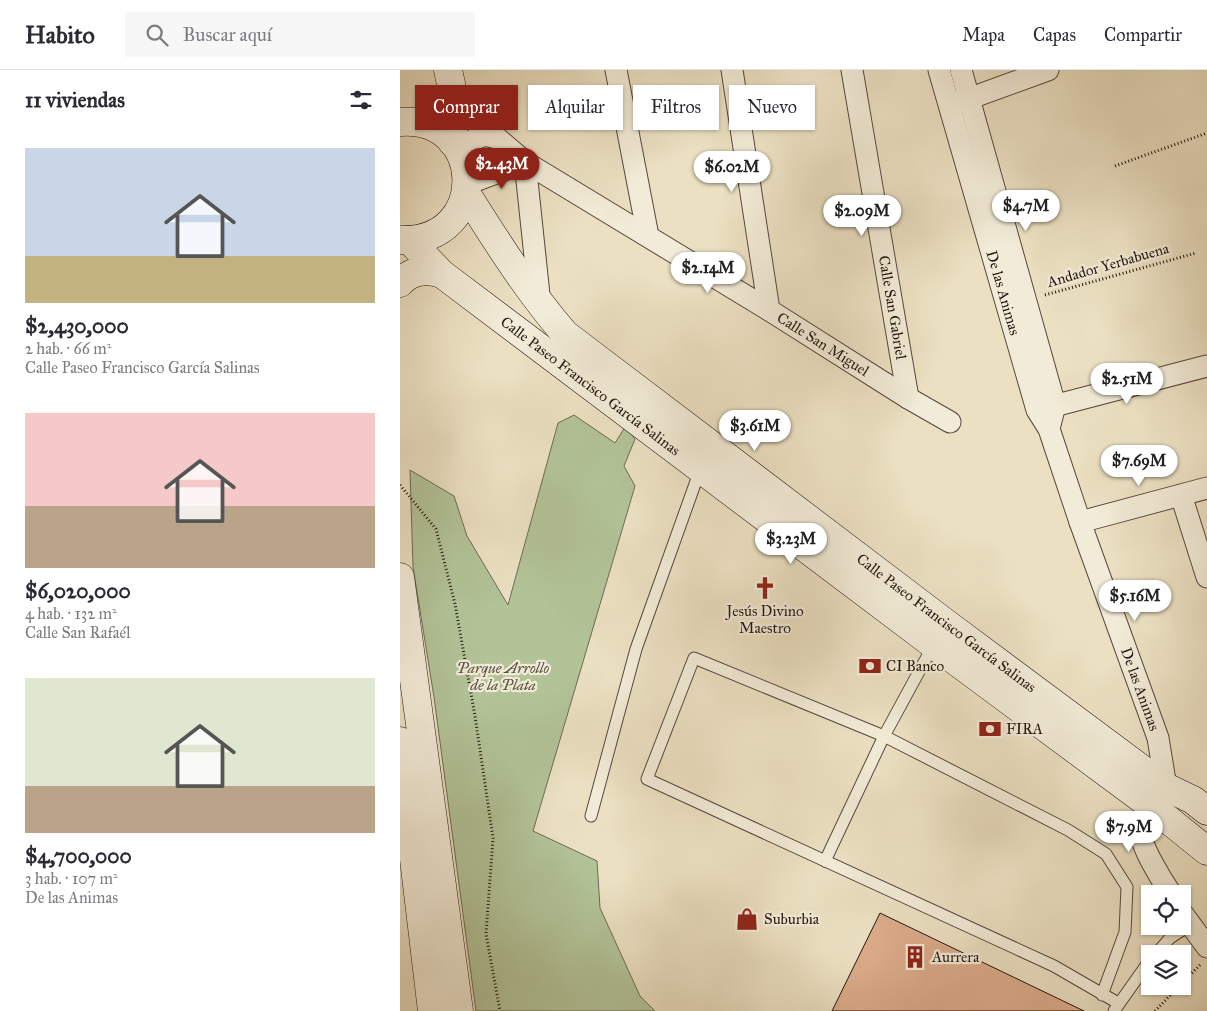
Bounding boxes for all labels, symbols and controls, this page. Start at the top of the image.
search box [125,12,475,57]
text: Habito [25,20,95,50]
icon: search [143,21,171,49]
text: Buscar aquí [183,23,272,46]
text: Mapa [962,24,1005,46]
text: Capas [1033,24,1076,46]
text: Compartir [1104,24,1182,46]
chip: Comprar [415,85,518,130]
chip: Alquilar [528,85,623,130]
chip: Filtros [633,85,719,130]
chip: Nuevo [729,85,815,130]
icon: filters [347,86,375,114]
text: 11 viviendas [25,87,125,113]
pin: $2.43M [461,148,543,190]
pin: $6.02M [691,150,773,193]
text: $2.43M [475,154,529,173]
text: $6.02M [705,157,759,176]
icon: home [155,181,245,271]
pin: $4.7M [991,190,1061,232]
pin: $2.09M [821,194,903,237]
text: $4.7M [1003,196,1049,215]
text: $2.09M [834,201,890,220]
street label: Andador Yerbabuena [1044,239,1172,291]
street label: De las Animas [983,249,1024,337]
pin: $2.14M [667,252,749,294]
street label: Calle San Gabriel [875,254,910,362]
text: $2.14M [682,258,734,277]
street label: Calle San Miguel [774,308,873,381]
text: $2,430,000 [25,313,129,339]
street label: Calle Paseo Francisco García Salinas [497,313,684,459]
text: 2 hab. · 66 m² [25,339,111,358]
text: Calle Paseo Francisco García Salinas [25,358,260,377]
pin: $2.51M [1086,362,1168,405]
text: $2.51M [1101,369,1153,388]
pin: $3.61M [714,410,796,452]
text: $3.61M [730,416,780,435]
pin: $7.69M [1098,444,1180,487]
icon: home [155,446,245,536]
text: $7.69M [1112,451,1166,470]
pin: $3.23M [750,522,832,565]
text: $3.23M [766,529,816,548]
street label: Calle Paseo Francisco García Salinas [853,550,1040,696]
church icon: Jesús Divino Maestro [752,575,778,601]
text: $6,020,000 [25,578,131,604]
pin: $5.16M [1094,580,1176,622]
text: $5.16M [1110,586,1160,605]
place label: Jesús Divino Maestro [724,602,804,637]
text: 4 hab. · 132 m² [25,604,117,623]
text: Calle San Rafaél [25,623,131,642]
street label: De las Animas [1117,645,1164,733]
bank icon: CI Banco [857,653,883,679]
place label: CI Banco [886,657,945,675]
park label: Parque Arrollo de la Plata [457,659,550,694]
icon: home [155,711,245,801]
bank icon: FIRA [977,716,1003,742]
place label: FIRA [1006,720,1043,738]
pin: $7.9M [1094,810,1164,853]
text: $7.9M [1106,817,1152,836]
text: $4,700,000 [25,843,132,869]
text: 3 hab. · 107 m² [25,869,118,888]
map controls [1141,885,1191,995]
button: locate [1141,885,1191,935]
text: De las Animas [25,888,118,907]
shop icon: Suburbia [734,906,760,932]
place label: Suburbia [764,910,820,928]
building icon: Aurrera [902,944,928,970]
button: layers [1141,945,1191,995]
place label: Aurrera [931,948,980,966]

